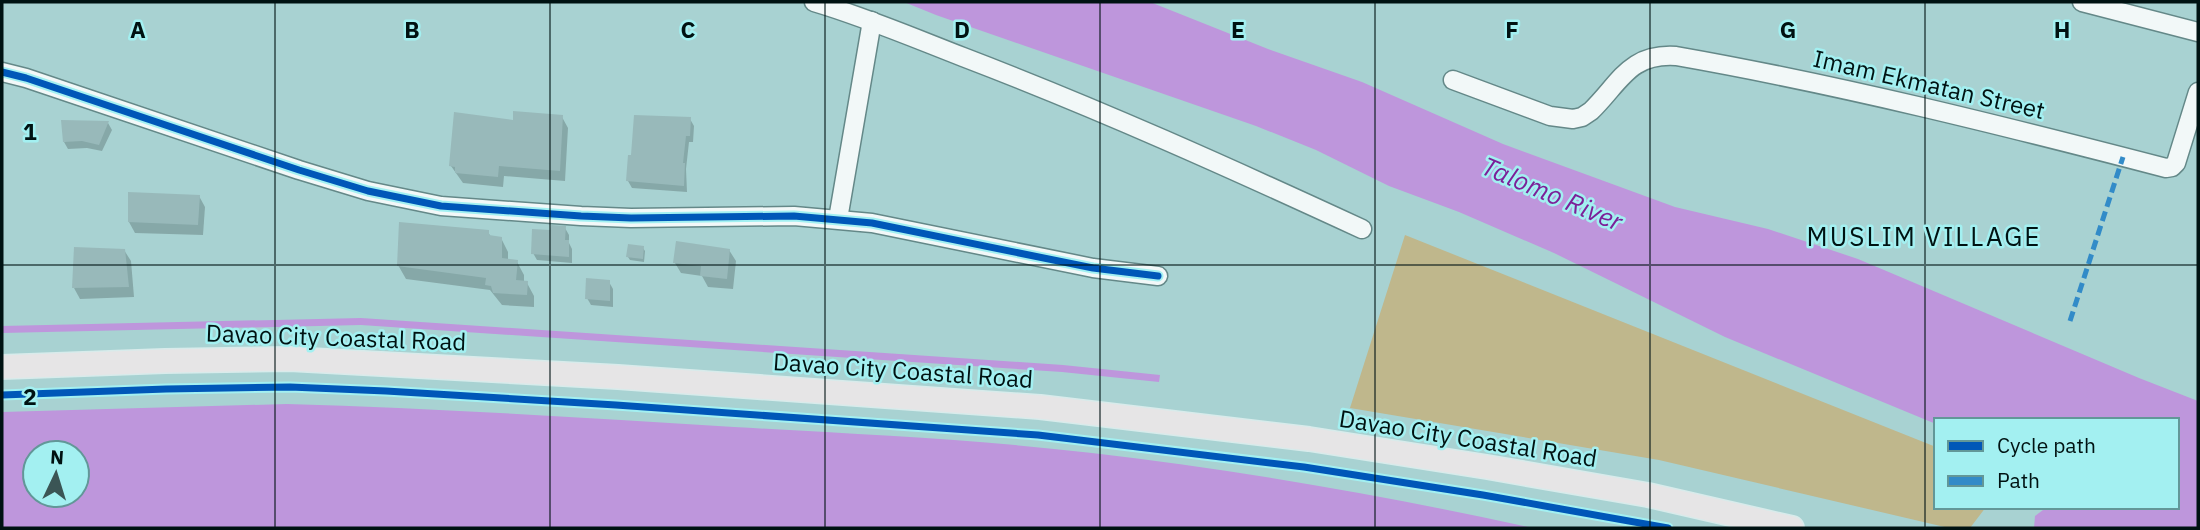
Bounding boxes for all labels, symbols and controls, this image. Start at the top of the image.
text: A [130,14,146,44]
text: B [404,14,420,44]
text: C [681,14,696,44]
text: D [954,14,970,44]
text: E [1231,14,1245,44]
text: F [1505,14,1519,44]
text: G [1780,14,1796,44]
text: H [2054,14,2070,44]
street label: Imam Ekmatan Street [1810,42,2048,126]
text: 1 [23,116,37,146]
water label: Talomo River [1477,148,1629,239]
district label: MUSLIM VILLAGE [1807,219,2041,253]
street label: Davao City Coastal Road [205,316,467,358]
street label: Davao City Coastal Road [772,345,1034,395]
text: 2 [23,381,37,411]
street label: Davao City Coastal Road [1337,402,1599,474]
legend [1934,418,2179,509]
text: Cycle path [1997,431,2096,459]
north arrow [21,439,91,509]
text: N [49,445,65,469]
text: Path [1997,466,2040,494]

